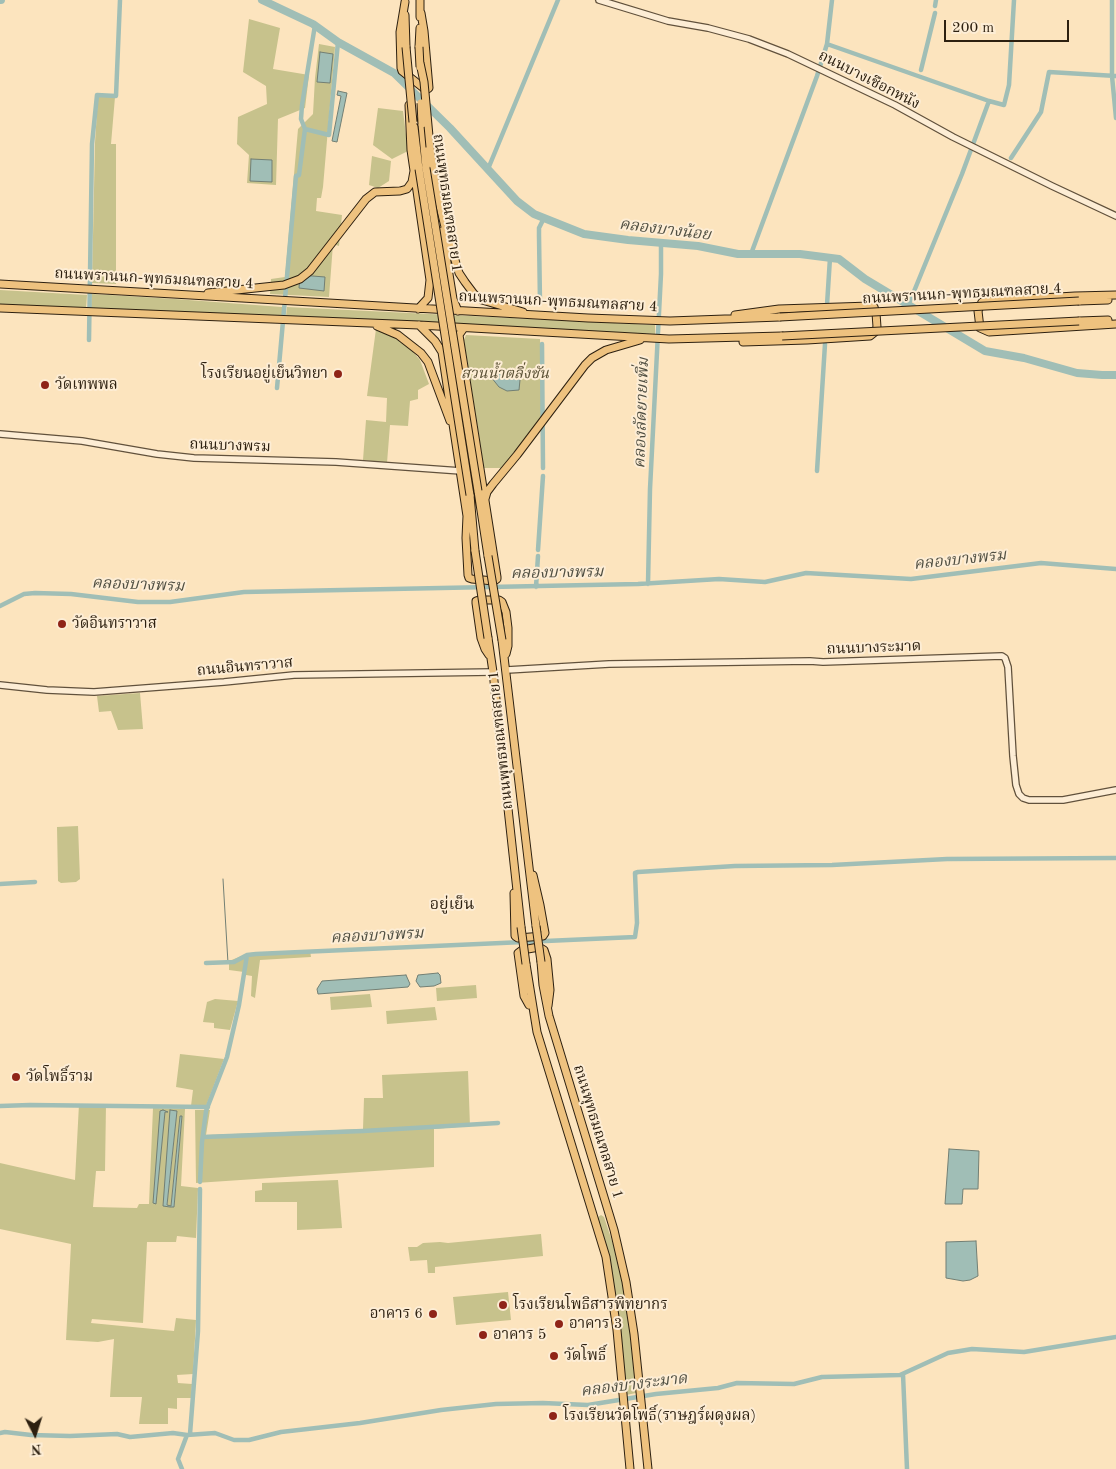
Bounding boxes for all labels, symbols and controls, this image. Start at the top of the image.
scale bar [946,10,1071,42]
text: 200 m [952,21,994,36]
street label: ถนนบางเชือกหนัง [815,47,923,113]
street label: ถนนพุทธมณฑลสาย 1 [428,133,466,273]
water label: คลองบางน้อย [618,215,712,245]
street label: ถนนพรานนก-พุทธมณฑลสาย 4 [54,265,254,293]
street label: ถนนพรานนก-พุทธมณฑลสาย 4 [862,280,1062,308]
street label: ถนนพรานนก-พุทธมณฑลสาย 4 [458,288,658,316]
water label: คลองลัดยายเพิ่ม [630,357,654,469]
place label: โรงเรียนอยู่เย็นวิทยา [201,365,328,383]
park label: สวนน้ำตลิ่งชัน [461,365,549,383]
marker: โรงเรียนอยู่เย็นวิทยา [332,368,344,380]
place label: วัดเทพพล [55,376,118,394]
marker: วัดเทพพล [39,379,51,391]
street label: ถนนบางพรม [189,436,271,456]
water label: คลองบางพรม [913,546,1007,574]
water label: คลองบางพรม [510,563,604,583]
water label: คลองบางพรม [91,574,185,596]
place label: วัดอินทราวาส [72,615,157,633]
marker: วัดอินทราวาส [56,618,68,630]
street label: ถนนบางระมาด [826,637,922,659]
street label: ถนนอินทราวาส [196,654,294,680]
street label: ถนนพุทธมณฑลสาย 1 [485,670,517,810]
district label: อยู่เย็น [430,895,474,915]
water label: คลองบางพรม [330,924,424,948]
street label: ถนนพุทธมณฑลสาย 1 [569,1063,627,1201]
place label: วัดโพธิ์ราม [26,1068,93,1086]
marker: วัดโพธิ์ราม [10,1071,22,1083]
place label: โรงเรียนโพธิสารพิทยากร [513,1296,668,1314]
marker: โรงเรียนโพธิสารพิทยากร [497,1299,509,1311]
place label: อาคาร 6 [370,1305,423,1323]
marker: อาคาร 6 [427,1308,439,1320]
place label: อาคาร 3 [569,1315,622,1333]
marker: อาคาร 3 [553,1318,565,1330]
place label: อาคาร 5 [493,1326,546,1344]
marker: อาคาร 5 [477,1329,489,1341]
place label: วัดโพธิ์ [564,1347,606,1365]
marker: วัดโพธิ์ [548,1350,560,1362]
water label: คลองบางระมาด [580,1369,688,1401]
place label: โรงเรียนวัดโพธิ์(ราษฎร์ผดุงผล) [563,1407,756,1425]
north arrow [10,1409,60,1459]
marker: โรงเรียนวัดโพธิ์(ราษฎร์ผดุงผล) [547,1410,559,1422]
text: N [30,1442,42,1456]

